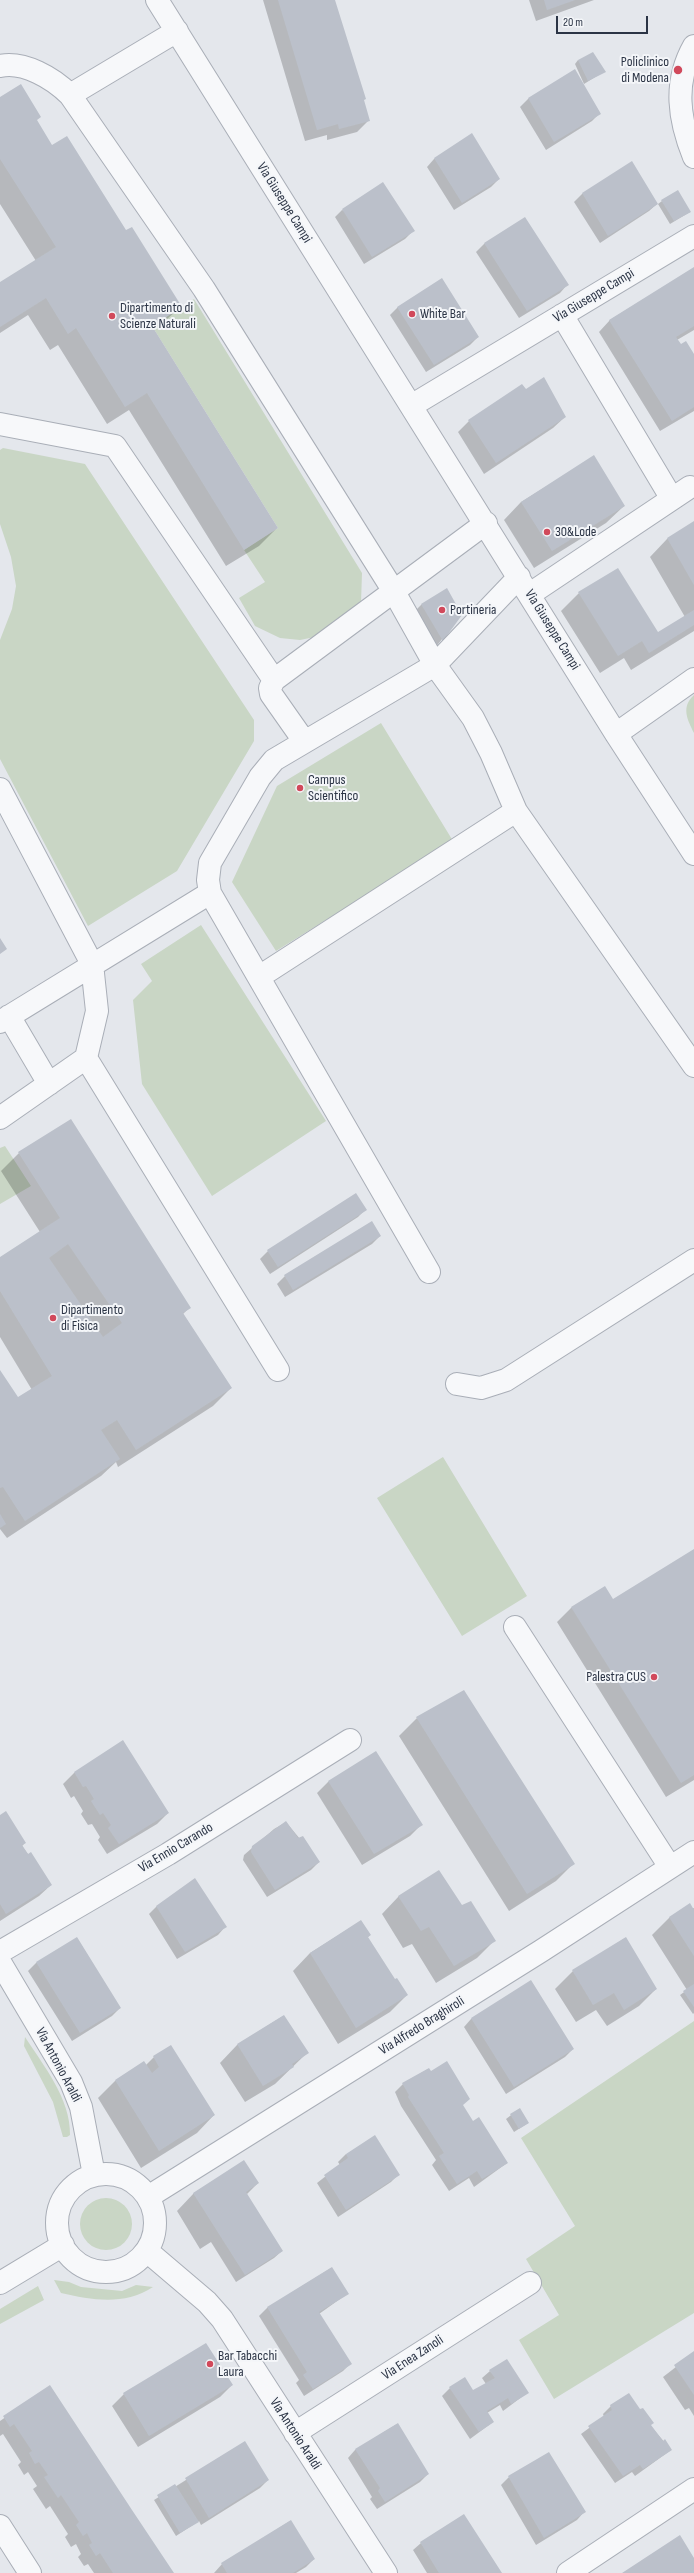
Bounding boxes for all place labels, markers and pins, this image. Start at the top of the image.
place label: Policlinico di Modena [621,54,669,86]
marker: Policlinico di Modena [672,64,684,76]
place label: Dipartimento di Scienze Naturali [120,300,196,332]
place label: White Bar [420,306,465,322]
marker: White Bar [407,309,417,319]
marker: Dipartimento di Scienze Naturali [107,311,117,321]
place label: 30&Lode [555,524,596,540]
marker: 30&Lode [542,527,552,537]
place label: Portineria [450,602,496,618]
marker: Portineria [437,605,447,615]
place label: Campus Scientifico [308,772,358,804]
marker: Campus Scientifico [295,783,305,793]
place label: Dipartimento di Fisica [61,1302,123,1334]
marker: Dipartimento di Fisica [48,1313,58,1323]
place label: Palestra CUS [586,1669,646,1685]
marker: Palestra CUS [649,1672,659,1682]
place label: Bar Tabacchi Laura [218,2348,277,2380]
marker: Bar Tabacchi Laura [205,2359,215,2369]

